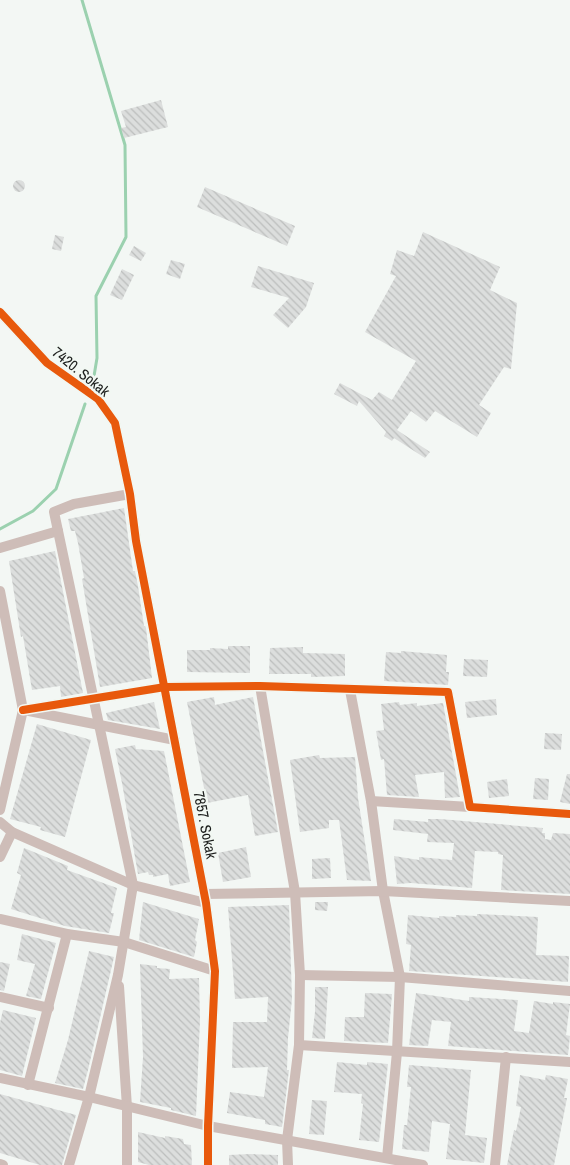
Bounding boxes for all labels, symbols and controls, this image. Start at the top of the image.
street label: 7420. Sokak [48,342,115,402]
street label: 7857. Sokak [189,789,222,861]

